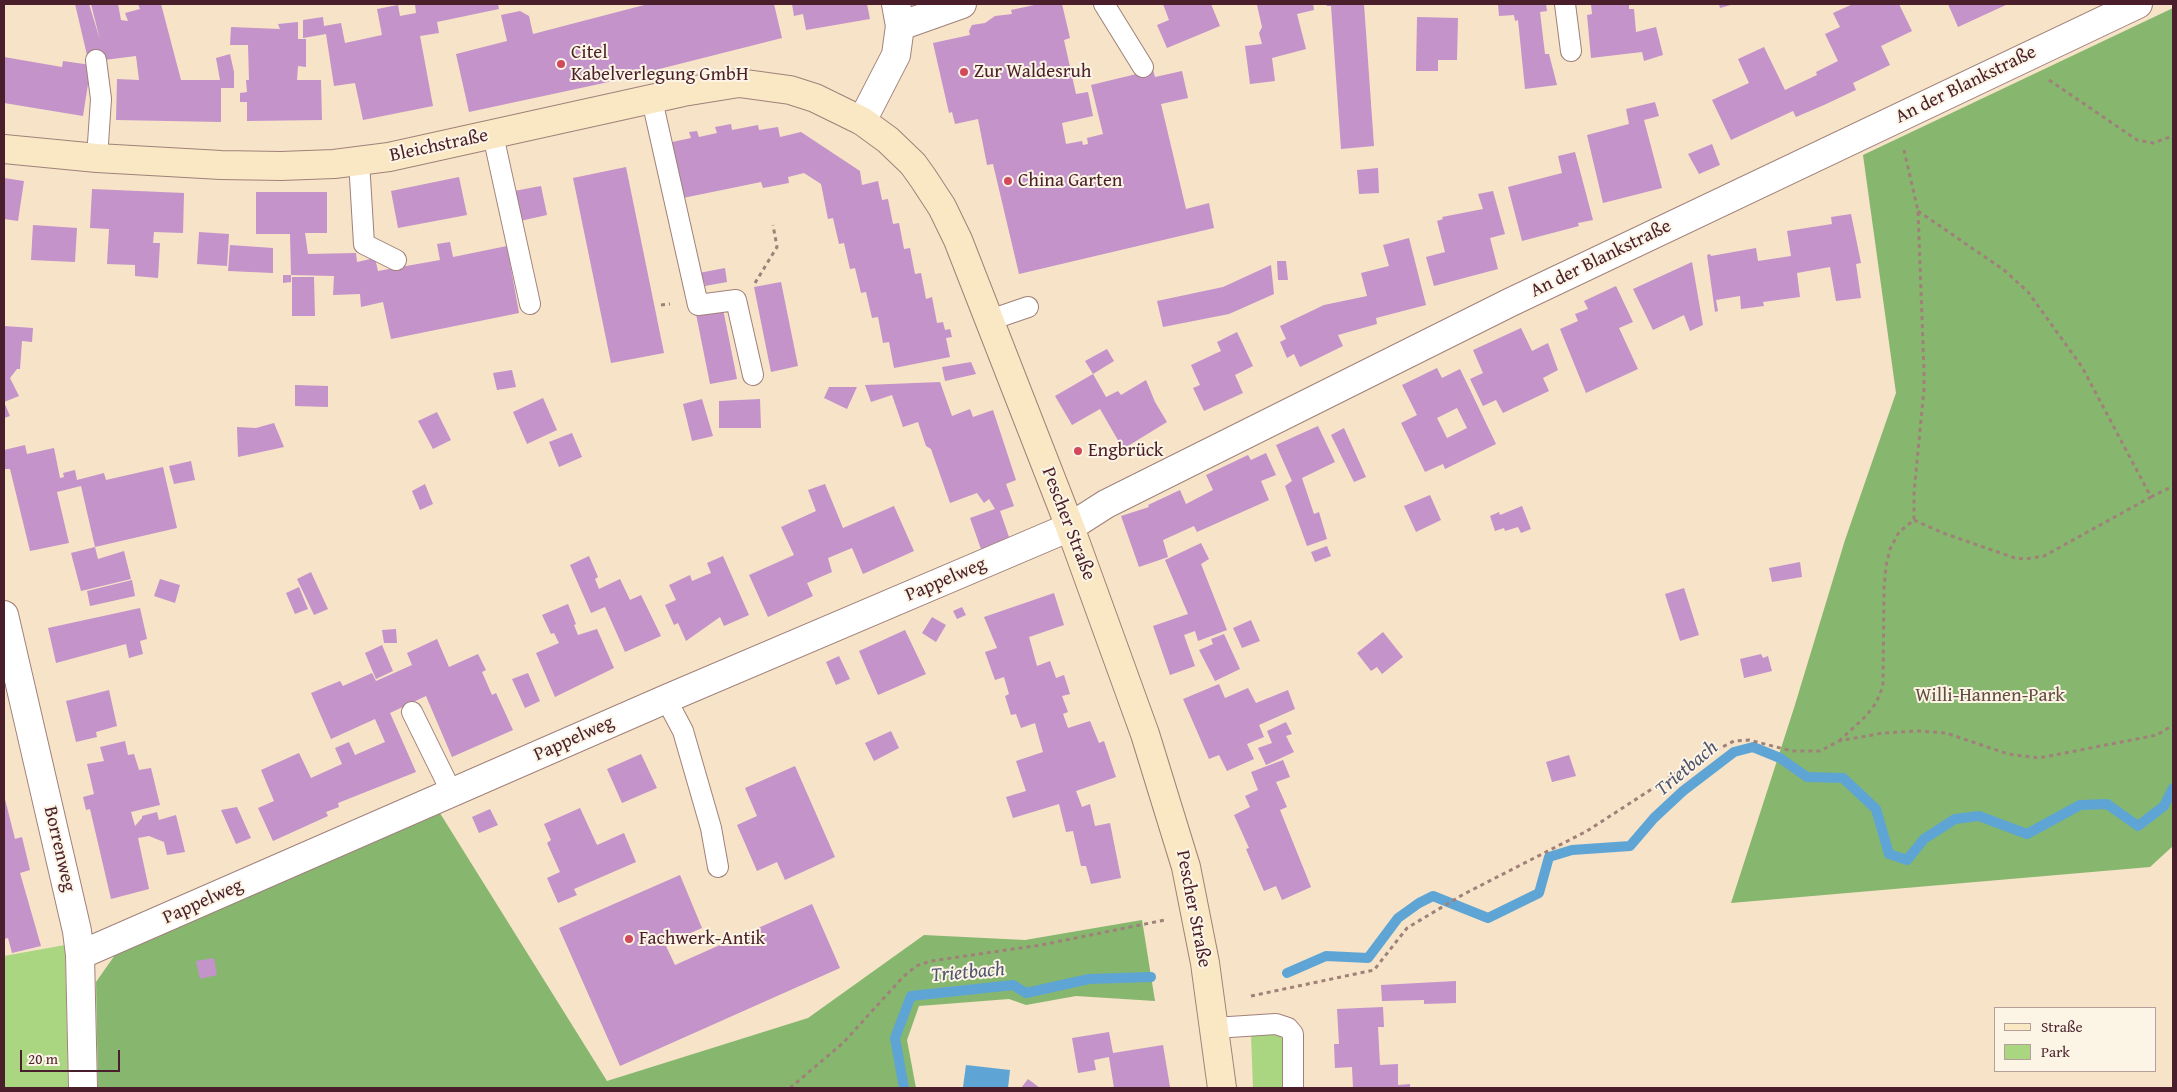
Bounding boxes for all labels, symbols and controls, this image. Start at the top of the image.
street label: An der Blankstraße [1892,41,2040,129]
place label: Citel Kabelverlegung GmbH [571,42,749,86]
marker: Citel Kabelverlegung GmbH [555,58,567,70]
place label: Zur Waldesruh [974,61,1091,83]
marker: Zur Waldesruh [958,66,970,78]
street label: Bleichstraße [388,124,490,168]
place label: China Garten [1018,170,1122,192]
marker: China Garten [1002,175,1014,187]
street label: An der Blankstraße [1527,215,1675,303]
place label: Engbrück [1088,440,1163,462]
marker: Engbrück [1072,445,1084,457]
street label: Pescher Straße [1036,464,1100,584]
street label: Pappelweg [902,553,990,607]
park label: Willi-Hannen-Park [1915,685,2065,707]
street label: Pappelweg [530,711,618,767]
water label: Trietbach [1651,736,1723,802]
street label: Borrenweg [38,804,80,894]
street label: Pescher Straße [1170,848,1216,970]
street label: Pappelweg [159,874,247,930]
place label: Fachwerk-Antik [639,928,765,950]
marker: Fachwerk-Antik [623,933,635,945]
water label: Trietbach [930,958,1006,988]
legend [1994,1007,2157,1072]
text: Straße [2041,1016,2083,1037]
scale bar [22,1040,122,1072]
text: Park [2041,1041,2070,1062]
text: 20 m [28,1048,58,1069]

